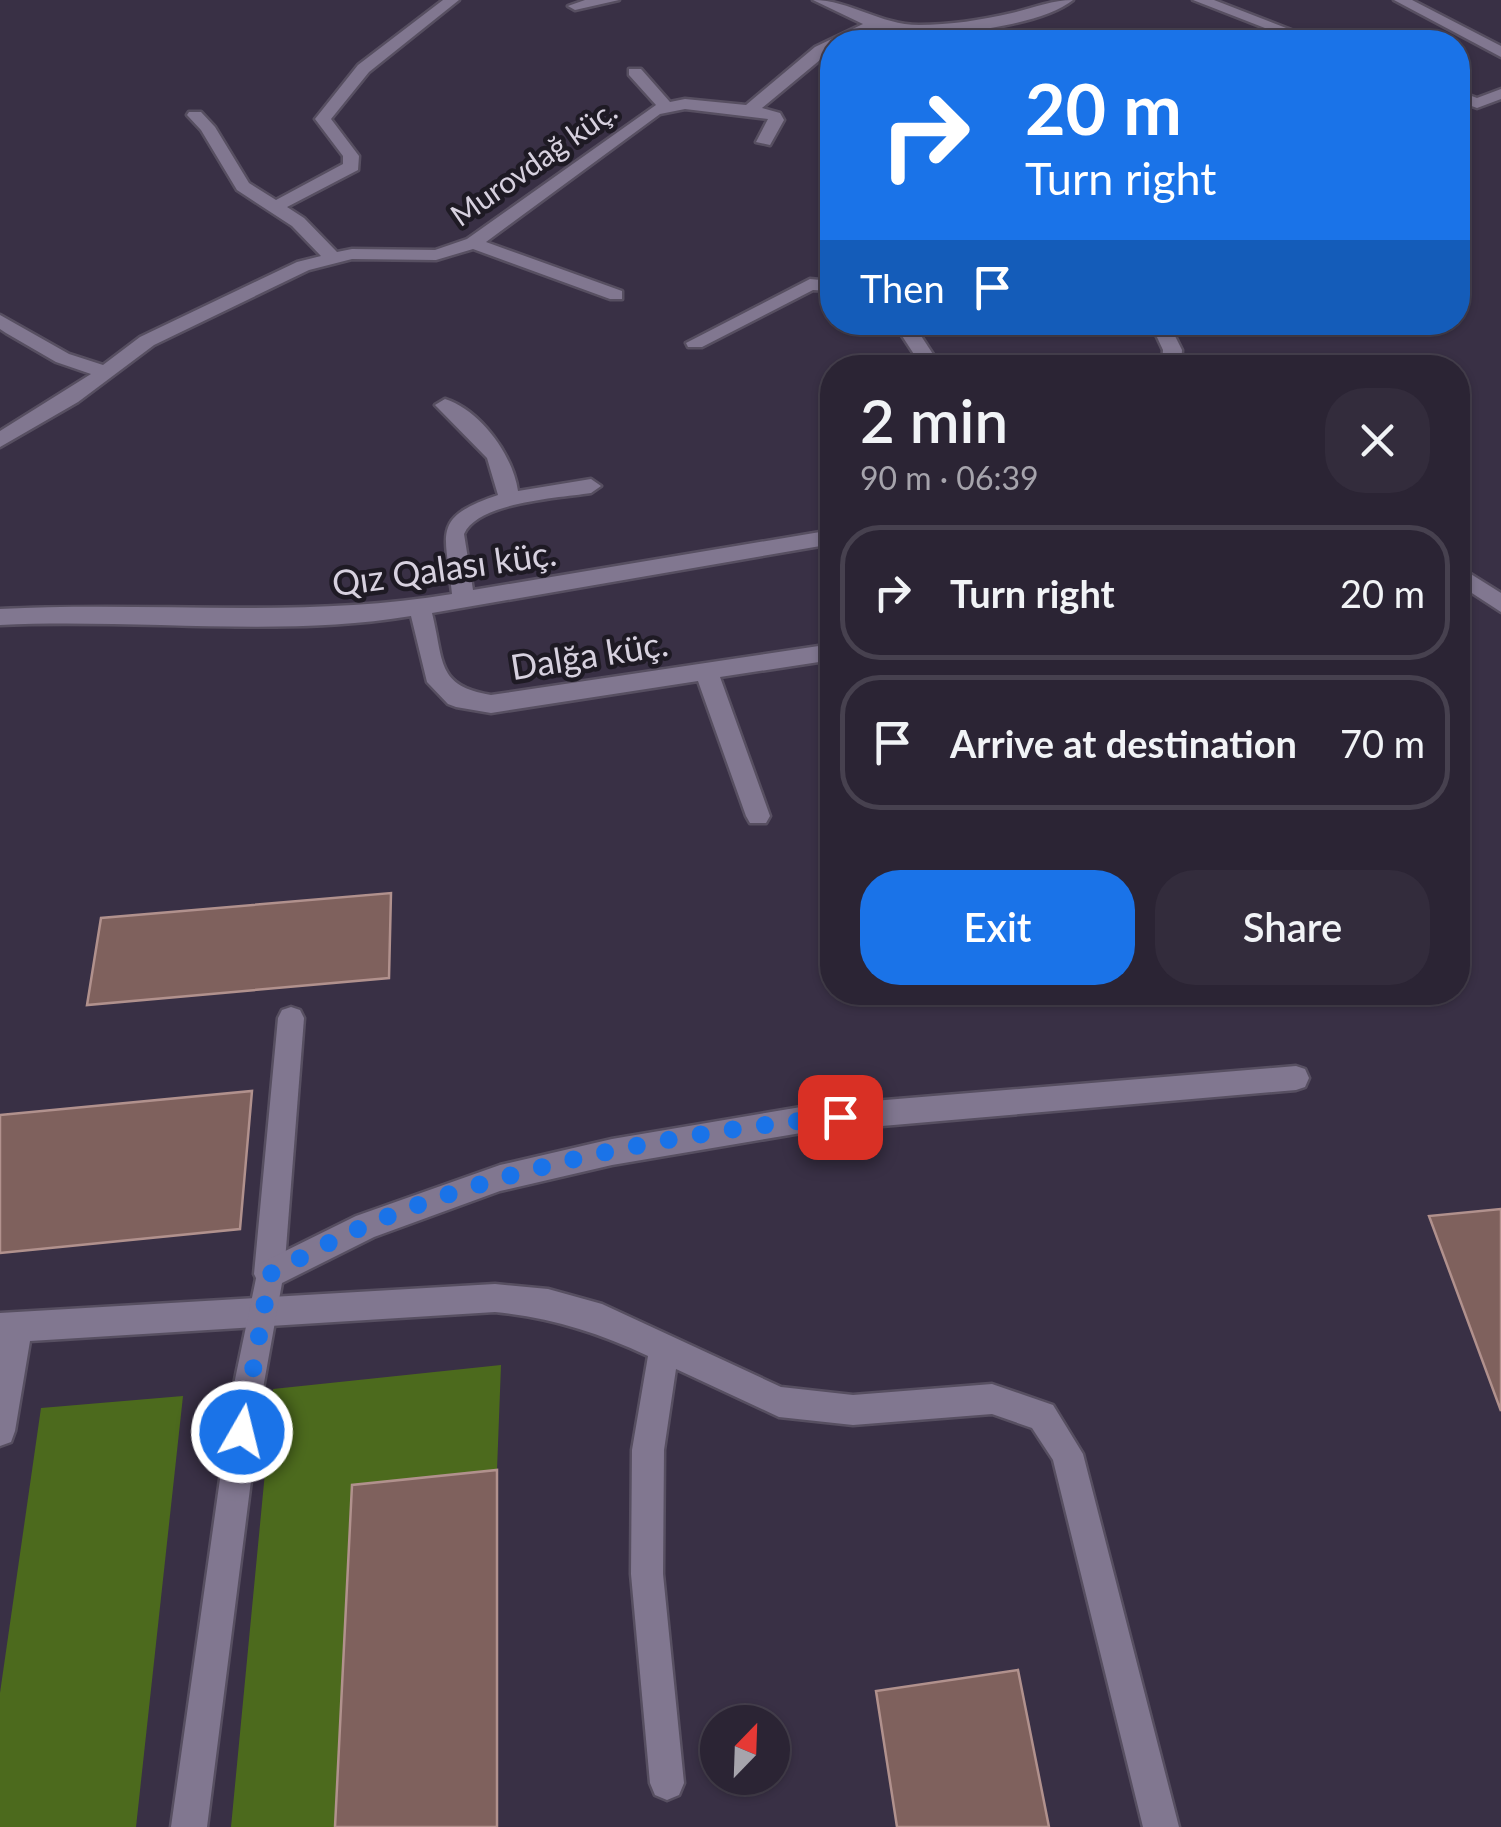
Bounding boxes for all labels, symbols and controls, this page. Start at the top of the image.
text: 20 m [1025,66,1182,150]
icon: right [860,70,990,200]
street label: Murovdağ küç. [443,91,623,233]
text: Turn right [1025,151,1216,205]
icon: arrive [965,260,1020,315]
text: Then [860,265,945,311]
text: 2 min [860,384,1008,456]
button: close [1325,388,1430,493]
text: 90 m · 06:39 [860,458,1039,497]
street label: Qız Qalası küç. [329,530,559,604]
icon: right [865,565,920,620]
text: Turn right [950,570,1115,616]
text: 20 m [1340,570,1425,616]
street label: Dalğa küç. [507,621,671,687]
icon: arrive [865,715,920,770]
text: Arrive at destination [950,720,1297,766]
text: 70 m [1340,720,1425,766]
button: Exit [860,870,1135,985]
button: Share [1155,870,1430,985]
pin [798,1075,883,1160]
icon: arrive [813,1090,868,1145]
position arrow [190,1380,294,1484]
north arrow [700,1705,790,1795]
map controls [700,1705,790,1795]

